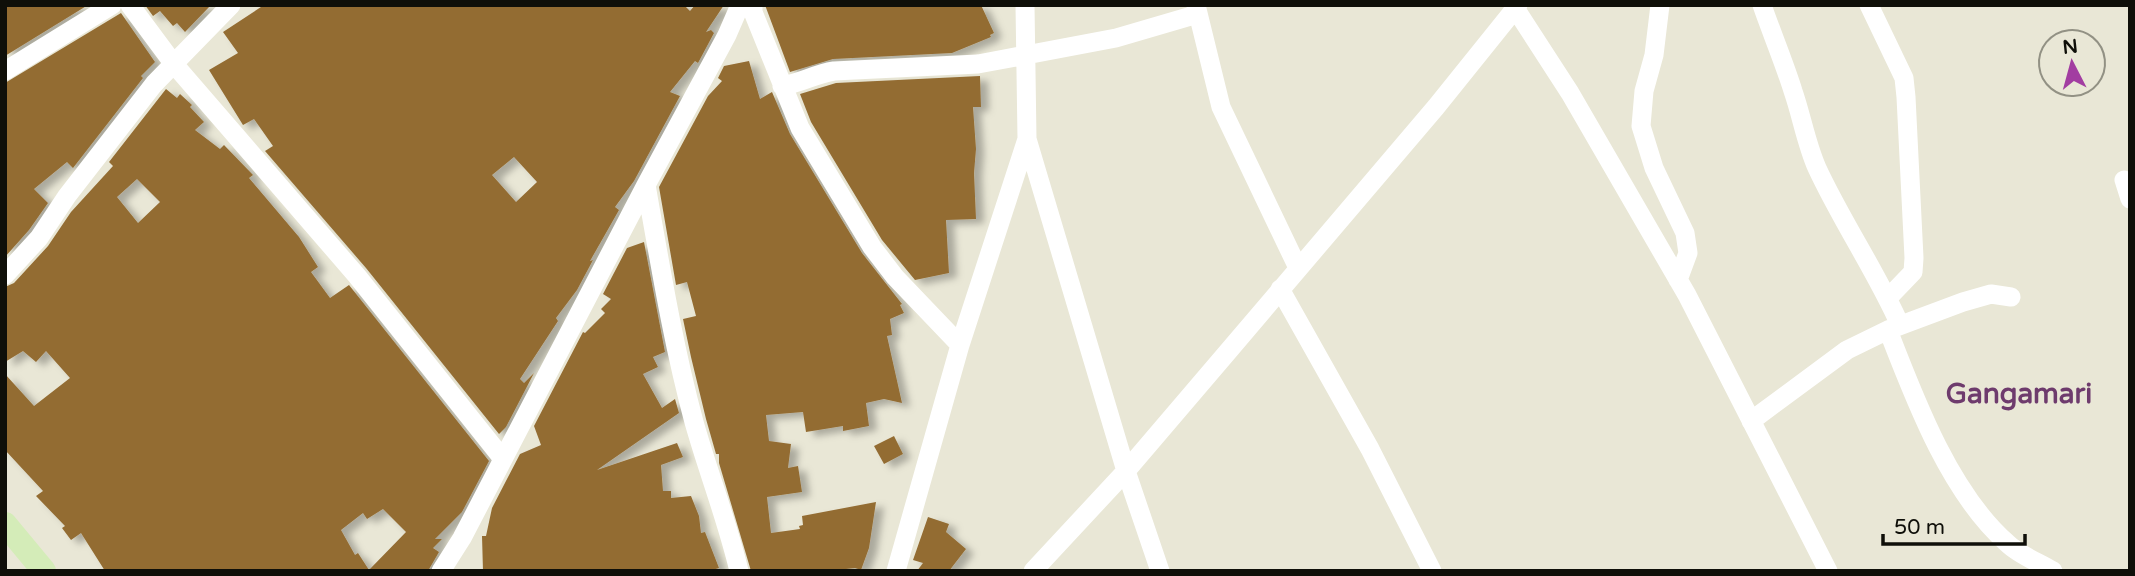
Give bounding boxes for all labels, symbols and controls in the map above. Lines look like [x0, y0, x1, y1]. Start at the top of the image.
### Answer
north arrow [2037, 28, 2107, 98]
text: N [2062, 35, 2079, 59]
district label: Gangamari [1946, 377, 2092, 411]
scale bar [1883, 503, 2025, 546]
text: 50 m [1894, 515, 1945, 540]

